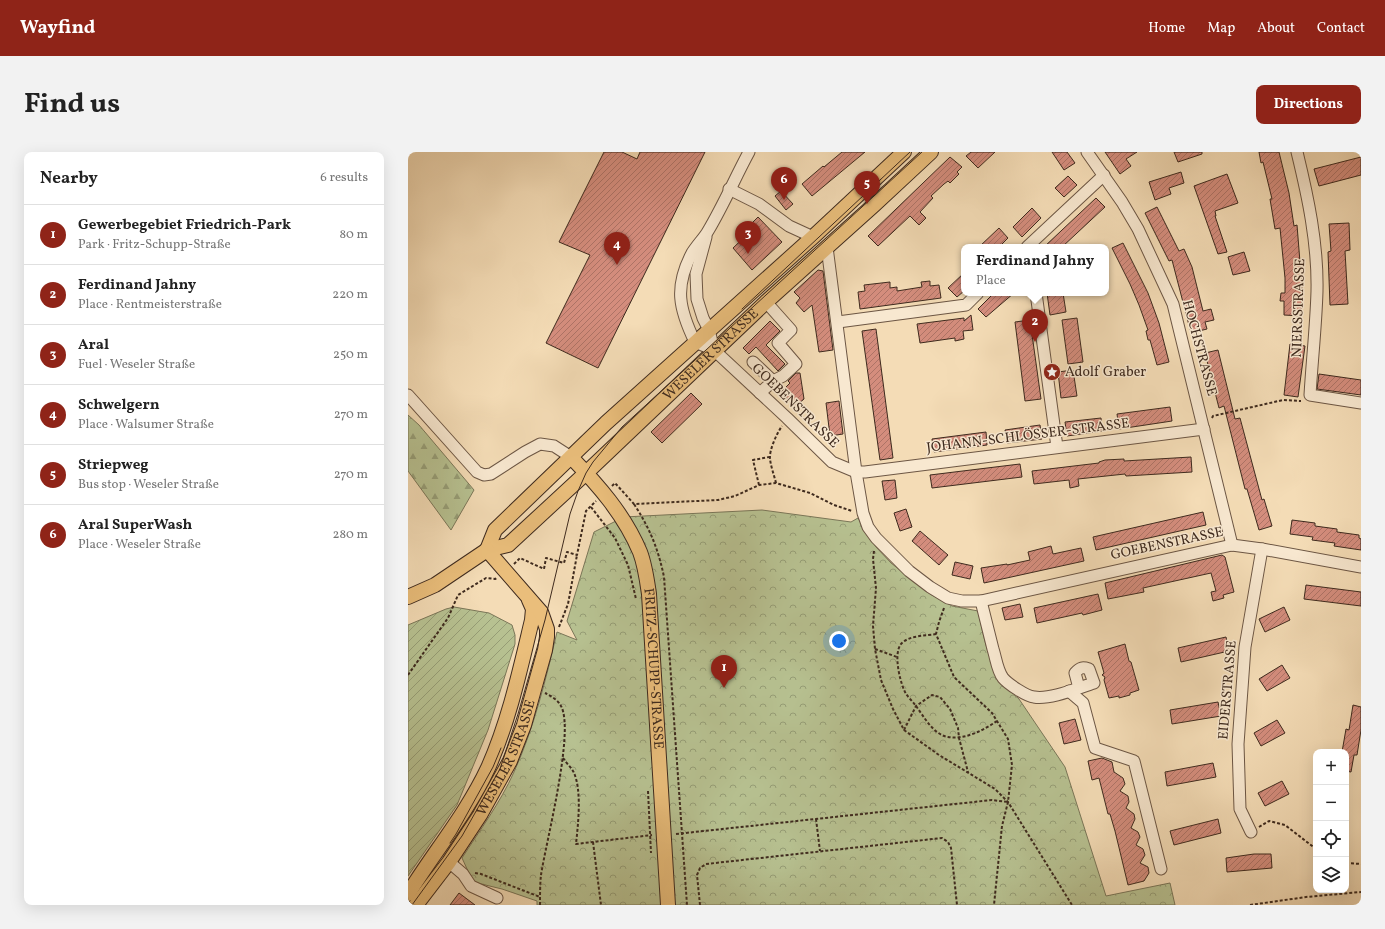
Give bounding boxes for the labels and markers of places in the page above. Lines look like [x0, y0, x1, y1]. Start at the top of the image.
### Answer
pin: 6 [771, 167, 797, 200]
pin: 5 [854, 171, 880, 204]
pin: 3 [735, 221, 761, 254]
pin: 4 [604, 232, 630, 265]
pin: 2 [1022, 309, 1048, 342]
place icon: Adolf Graber [1042, 362, 1062, 382]
place label: Adolf Graber [1065, 363, 1146, 382]
pin: 1 [711, 655, 737, 688]

